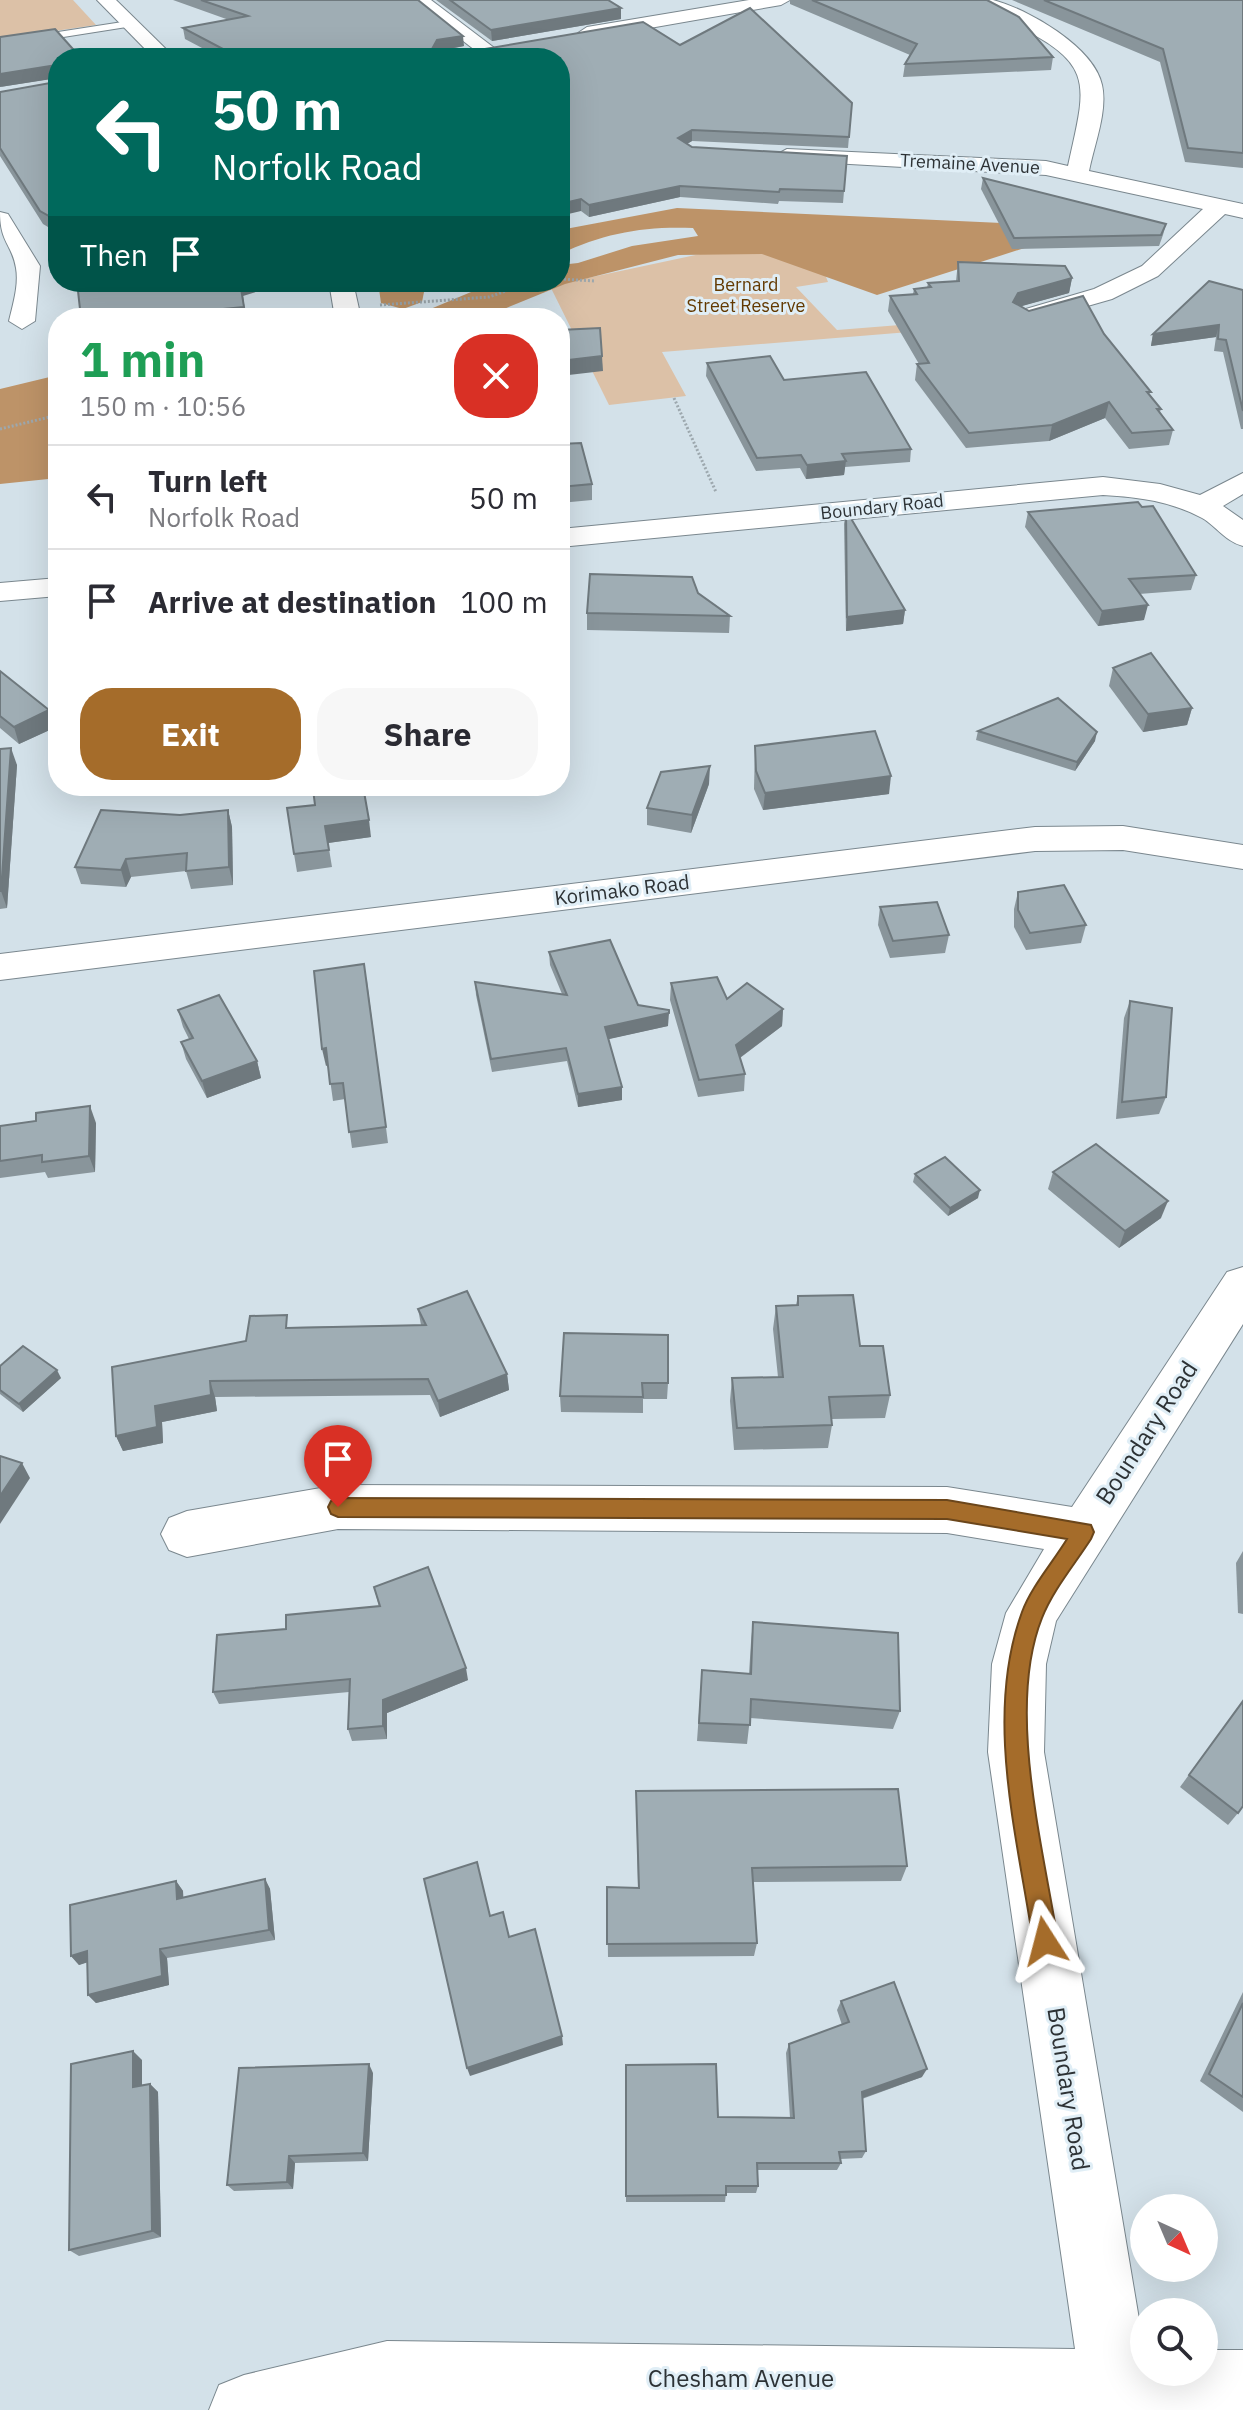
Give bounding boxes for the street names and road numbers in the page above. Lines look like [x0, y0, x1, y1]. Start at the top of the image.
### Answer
street label: Tremaine Avenue [899, 148, 1041, 179]
street label: Boundary Road [819, 489, 945, 524]
street label: Korimako Road [553, 868, 691, 911]
street label: Boundary Road [1088, 1355, 1205, 1510]
street label: Boundary Road [1040, 2005, 1098, 2173]
street label: Chesham Avenue [648, 2362, 834, 2394]

